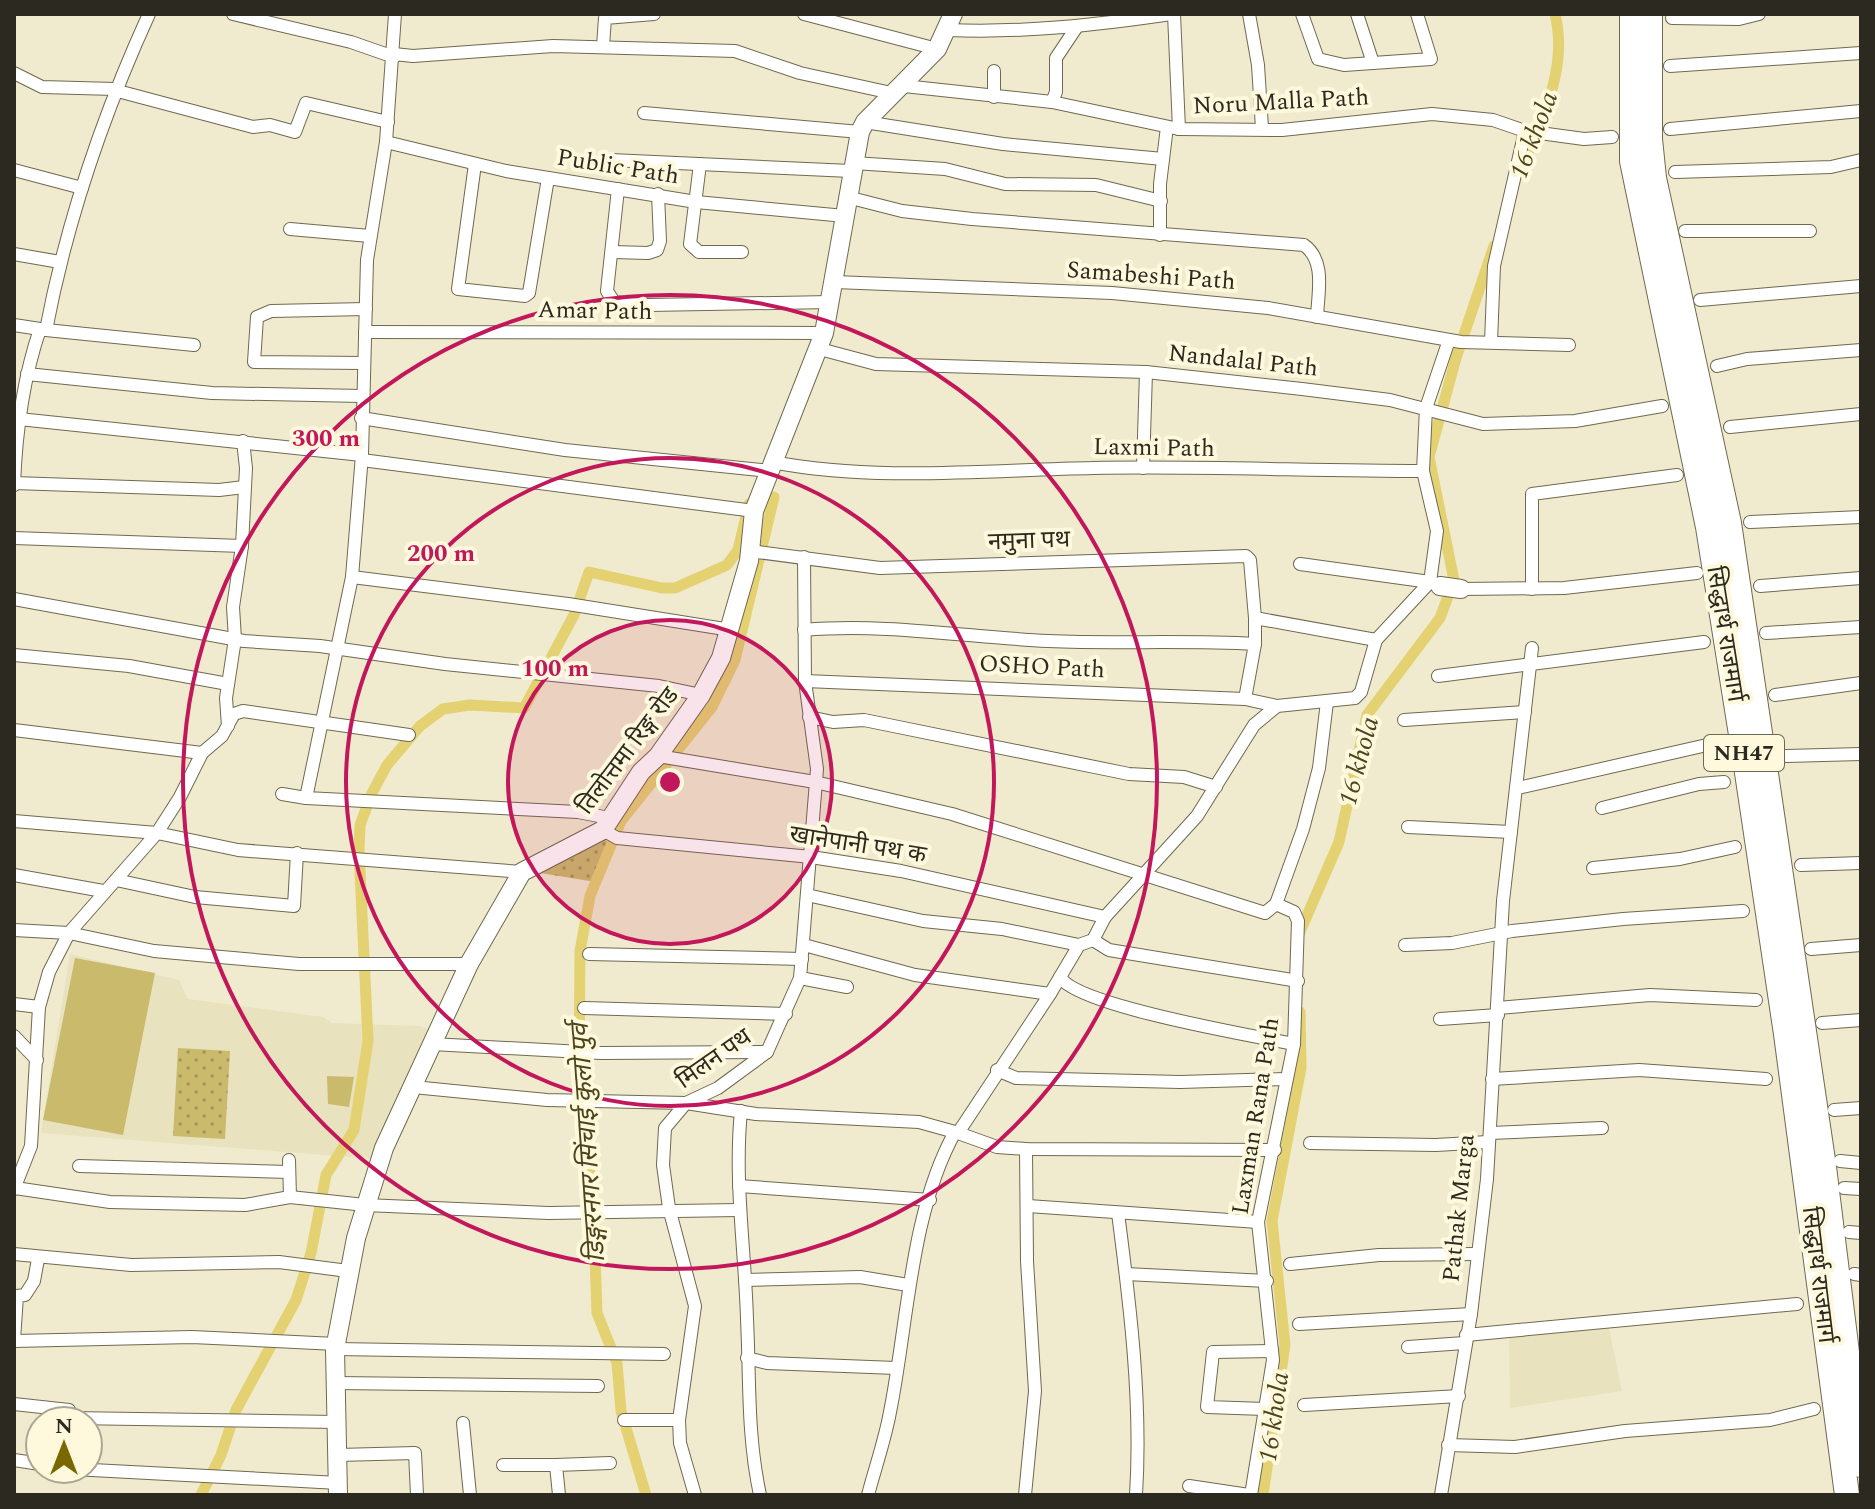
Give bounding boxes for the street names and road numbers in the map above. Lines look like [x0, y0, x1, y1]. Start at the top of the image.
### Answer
street label: Noru Malla Path [1192, 79, 1370, 125]
street label: Public Path [554, 140, 682, 194]
street label: Samabeshi Path [1065, 252, 1237, 300]
street label: Amar Path [537, 292, 653, 330]
street label: Nandalal Path [1166, 335, 1320, 387]
street label: Laxmi Path [1093, 429, 1215, 467]
street label: नमुना पथ [987, 522, 1071, 560]
street label: सिद्धार्थ राजमार्ग [1696, 563, 1754, 706]
street label: OSHO Path [978, 646, 1106, 688]
street label: तिलोत्तमा रिङ्ग रोड [568, 679, 689, 822]
road number: NH47 [1704, 735, 1784, 771]
street label: खानेपानी पथ क [787, 816, 930, 874]
street label: Laxman Rana Path [1223, 1015, 1289, 1217]
street label: मिलन पथ [669, 1019, 760, 1098]
street label: Pathak Marga [1433, 1132, 1485, 1284]
street label: सिद्धार्थ राजमार्ग [1792, 1205, 1844, 1346]

